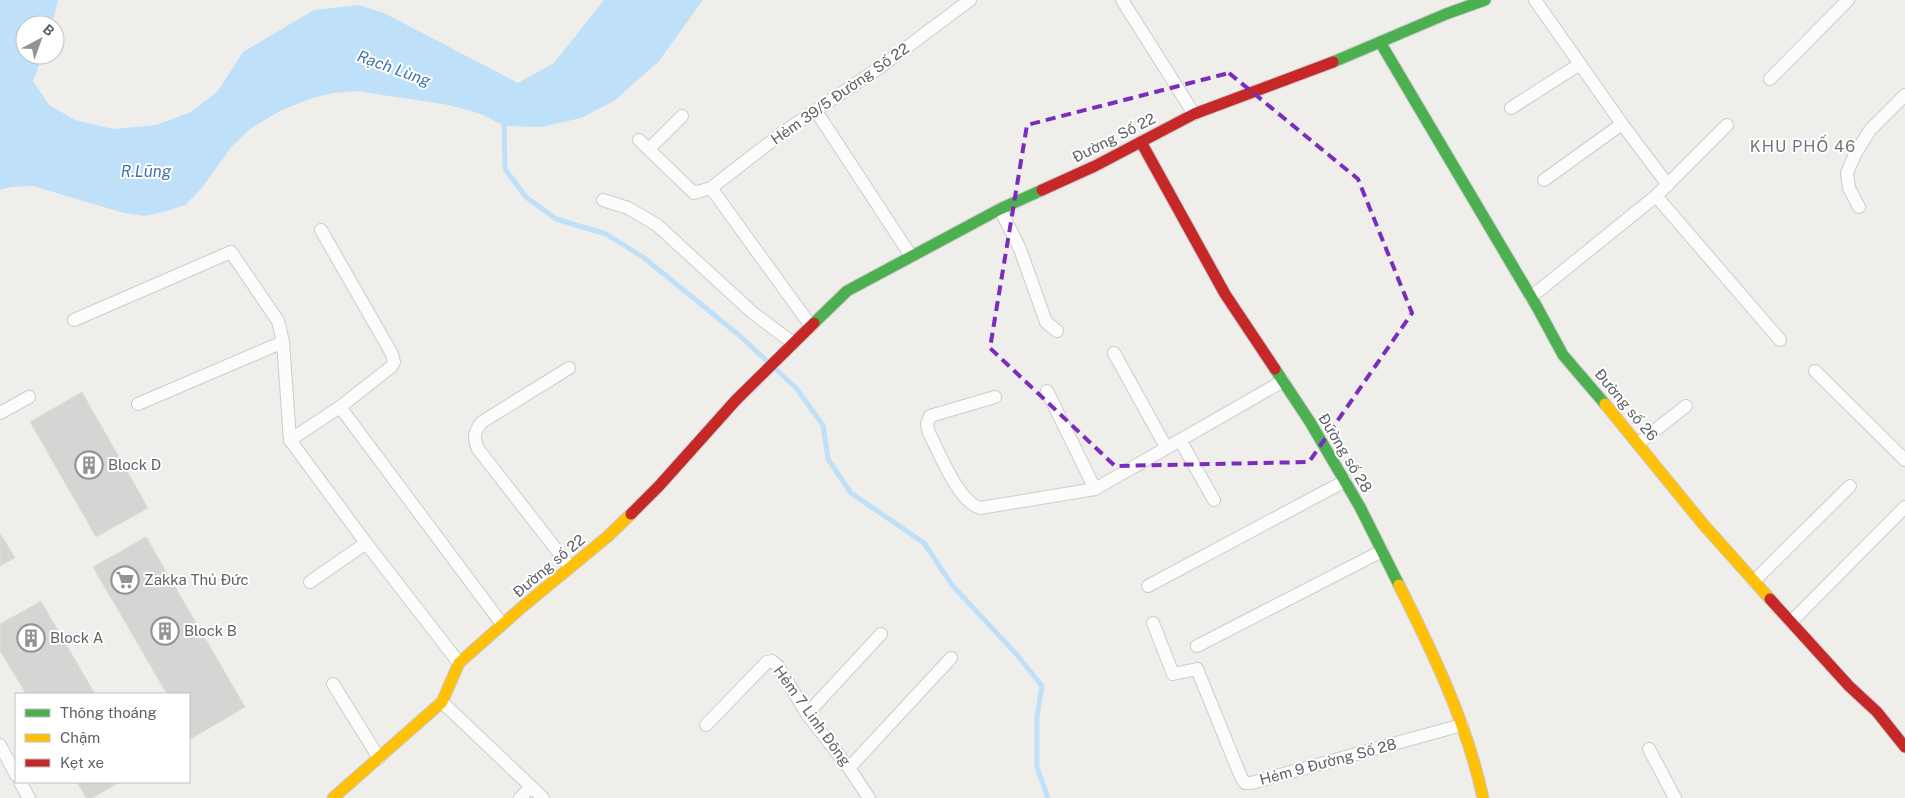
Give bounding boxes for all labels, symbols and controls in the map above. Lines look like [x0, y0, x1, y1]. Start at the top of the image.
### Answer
north arrow [15, 15, 65, 65]
text: B [40, 21, 57, 39]
street label: Hẻm 39/5 Đường Số 22 [767, 39, 912, 148]
water label: Rạch Lùng [355, 46, 434, 91]
street label: Đường Số 22 [1070, 109, 1158, 166]
district label: KHU PHỐ 46 [1750, 134, 1856, 156]
water label: R.Lũng [121, 162, 172, 181]
street label: Đường số 26 [1591, 365, 1661, 444]
street label: Đường số 28 [1315, 410, 1376, 495]
building icon: Block D [74, 450, 104, 480]
place label: Block D [108, 456, 161, 473]
street label: Đường số 22 [509, 531, 588, 600]
supermarket icon: Zakka Thủ Đức [110, 565, 140, 595]
place label: Zakka Thủ Đức [144, 571, 249, 588]
building icon: Block B [150, 616, 180, 646]
place label: Block B [184, 622, 237, 639]
building icon: Block A [16, 623, 46, 653]
place label: Block A [50, 629, 104, 646]
street label: Hẻm 7 Linh Đông [770, 662, 854, 769]
legend [15, 693, 190, 783]
text: Thông thoáng [60, 704, 157, 721]
text: Chậm [60, 729, 100, 746]
street label: Hẻm 9 Đường Số 28 [1258, 735, 1398, 788]
text: Kẹt xe [60, 754, 104, 771]

